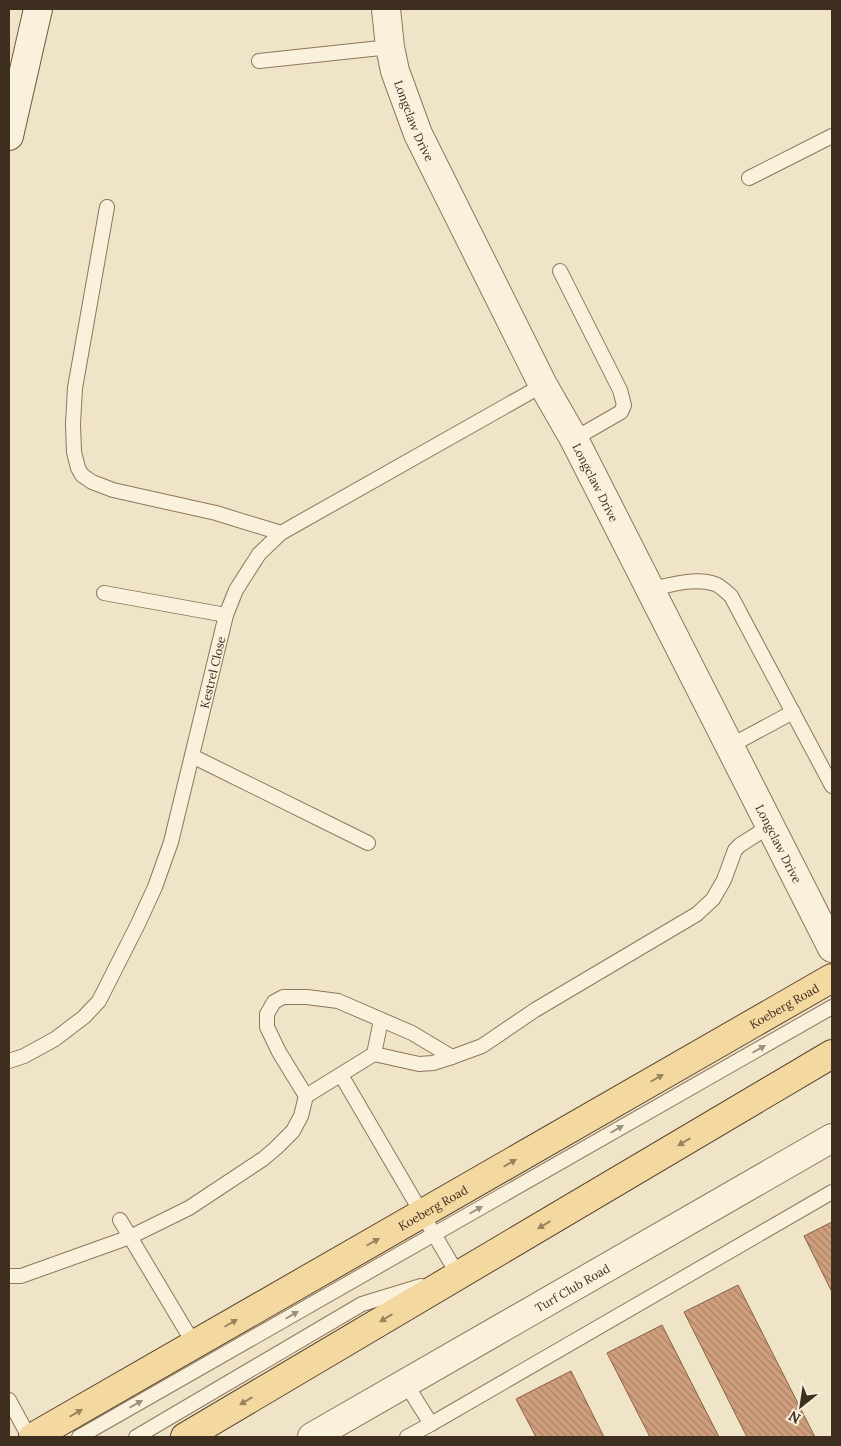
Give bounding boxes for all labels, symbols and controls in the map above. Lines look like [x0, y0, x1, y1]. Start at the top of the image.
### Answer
street label: Longclaw Drive [391, 78, 438, 164]
street label: Longclaw Drive [570, 440, 622, 525]
street label: Kestrel Close [196, 634, 228, 710]
street label: Longclaw Drive [753, 802, 805, 886]
street label: Koeberg Road [746, 980, 821, 1032]
one-way arrow [752, 1044, 765, 1053]
one-way arrow [651, 1074, 664, 1083]
one-way arrow [611, 1125, 624, 1134]
one-way arrow [677, 1138, 690, 1147]
one-way arrow [503, 1159, 516, 1168]
street label: Koeberg Road [395, 1181, 470, 1233]
one-way arrow [469, 1206, 484, 1214]
one-way arrow [537, 1221, 550, 1230]
one-way arrow [366, 1238, 379, 1247]
street label: Turf Club Road [532, 1260, 612, 1315]
one-way arrow [285, 1311, 300, 1319]
one-way arrow [378, 1314, 393, 1322]
one-way arrow [225, 1318, 238, 1327]
north arrow [776, 1381, 826, 1431]
one-way arrow [240, 1396, 253, 1405]
one-way arrow [130, 1400, 143, 1409]
text: N [785, 1407, 804, 1428]
one-way arrow [69, 1408, 82, 1417]

